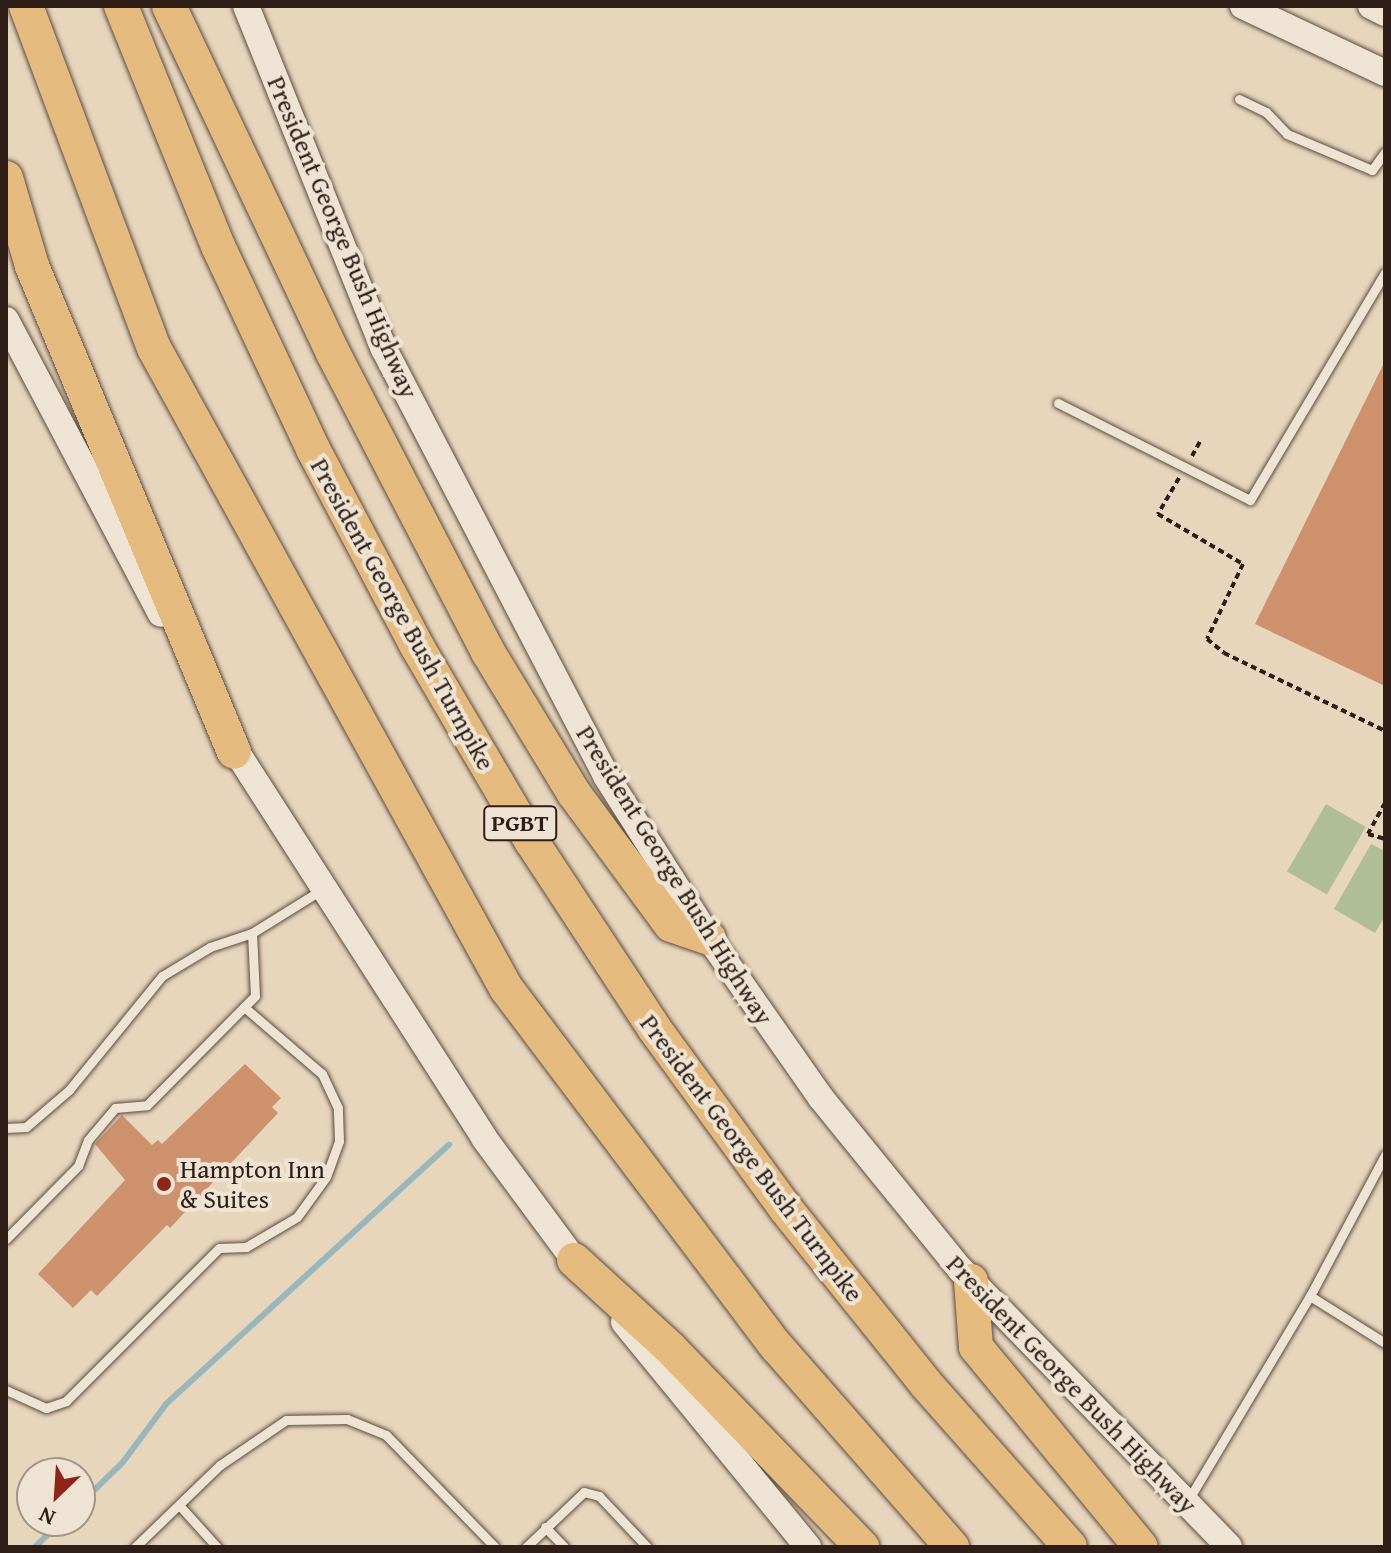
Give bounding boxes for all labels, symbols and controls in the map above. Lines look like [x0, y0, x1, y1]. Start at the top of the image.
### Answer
street label: President George Bush Highway [261, 71, 425, 403]
street label: President George Bush Turnpike [304, 453, 502, 775]
street label: President George Bush Highway [570, 720, 780, 1030]
road number: PGBT [482, 803, 558, 843]
street label: President George Bush Turnpike [634, 1008, 870, 1308]
place label: Hampton Inn & Suites [180, 1153, 325, 1214]
marker: Hampton Inn & Suites [155, 1175, 173, 1193]
street label: President George Bush Highway [940, 1248, 1204, 1520]
north arrow [16, 1457, 96, 1537]
text: N [33, 1499, 60, 1535]

